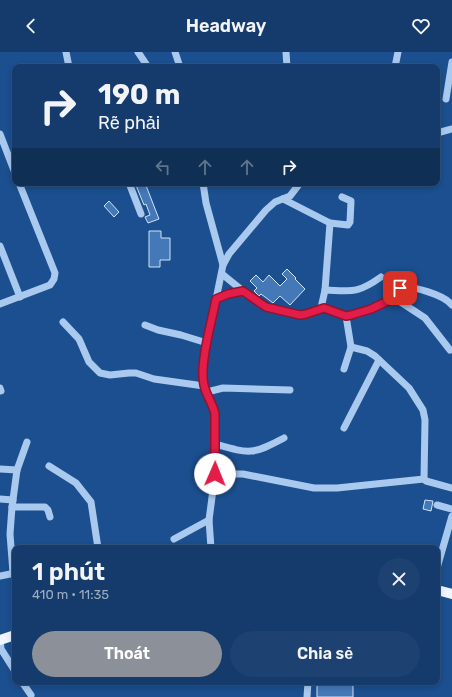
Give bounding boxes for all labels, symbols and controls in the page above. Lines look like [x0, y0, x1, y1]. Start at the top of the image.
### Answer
icon: back [20, 15, 42, 37]
text: Headway [186, 15, 266, 37]
icon: heart [410, 15, 432, 37]
text: 190 m [98, 78, 181, 111]
icon: right [32, 80, 84, 132]
text: Rẽ phải [98, 112, 160, 134]
icon: left [152, 156, 174, 178]
icon: ahead [194, 156, 216, 178]
icon: ahead [236, 156, 258, 178]
icon: right [278, 156, 300, 178]
pin [383, 271, 417, 305]
icon: arrive [389, 277, 411, 299]
position arrow [194, 453, 236, 495]
text: 1 phút [32, 558, 105, 586]
button: close [378, 558, 420, 600]
text: 410 m · 11:35 [32, 587, 109, 602]
button: Thoát [32, 631, 222, 677]
button: Chia sẻ [230, 631, 420, 677]

